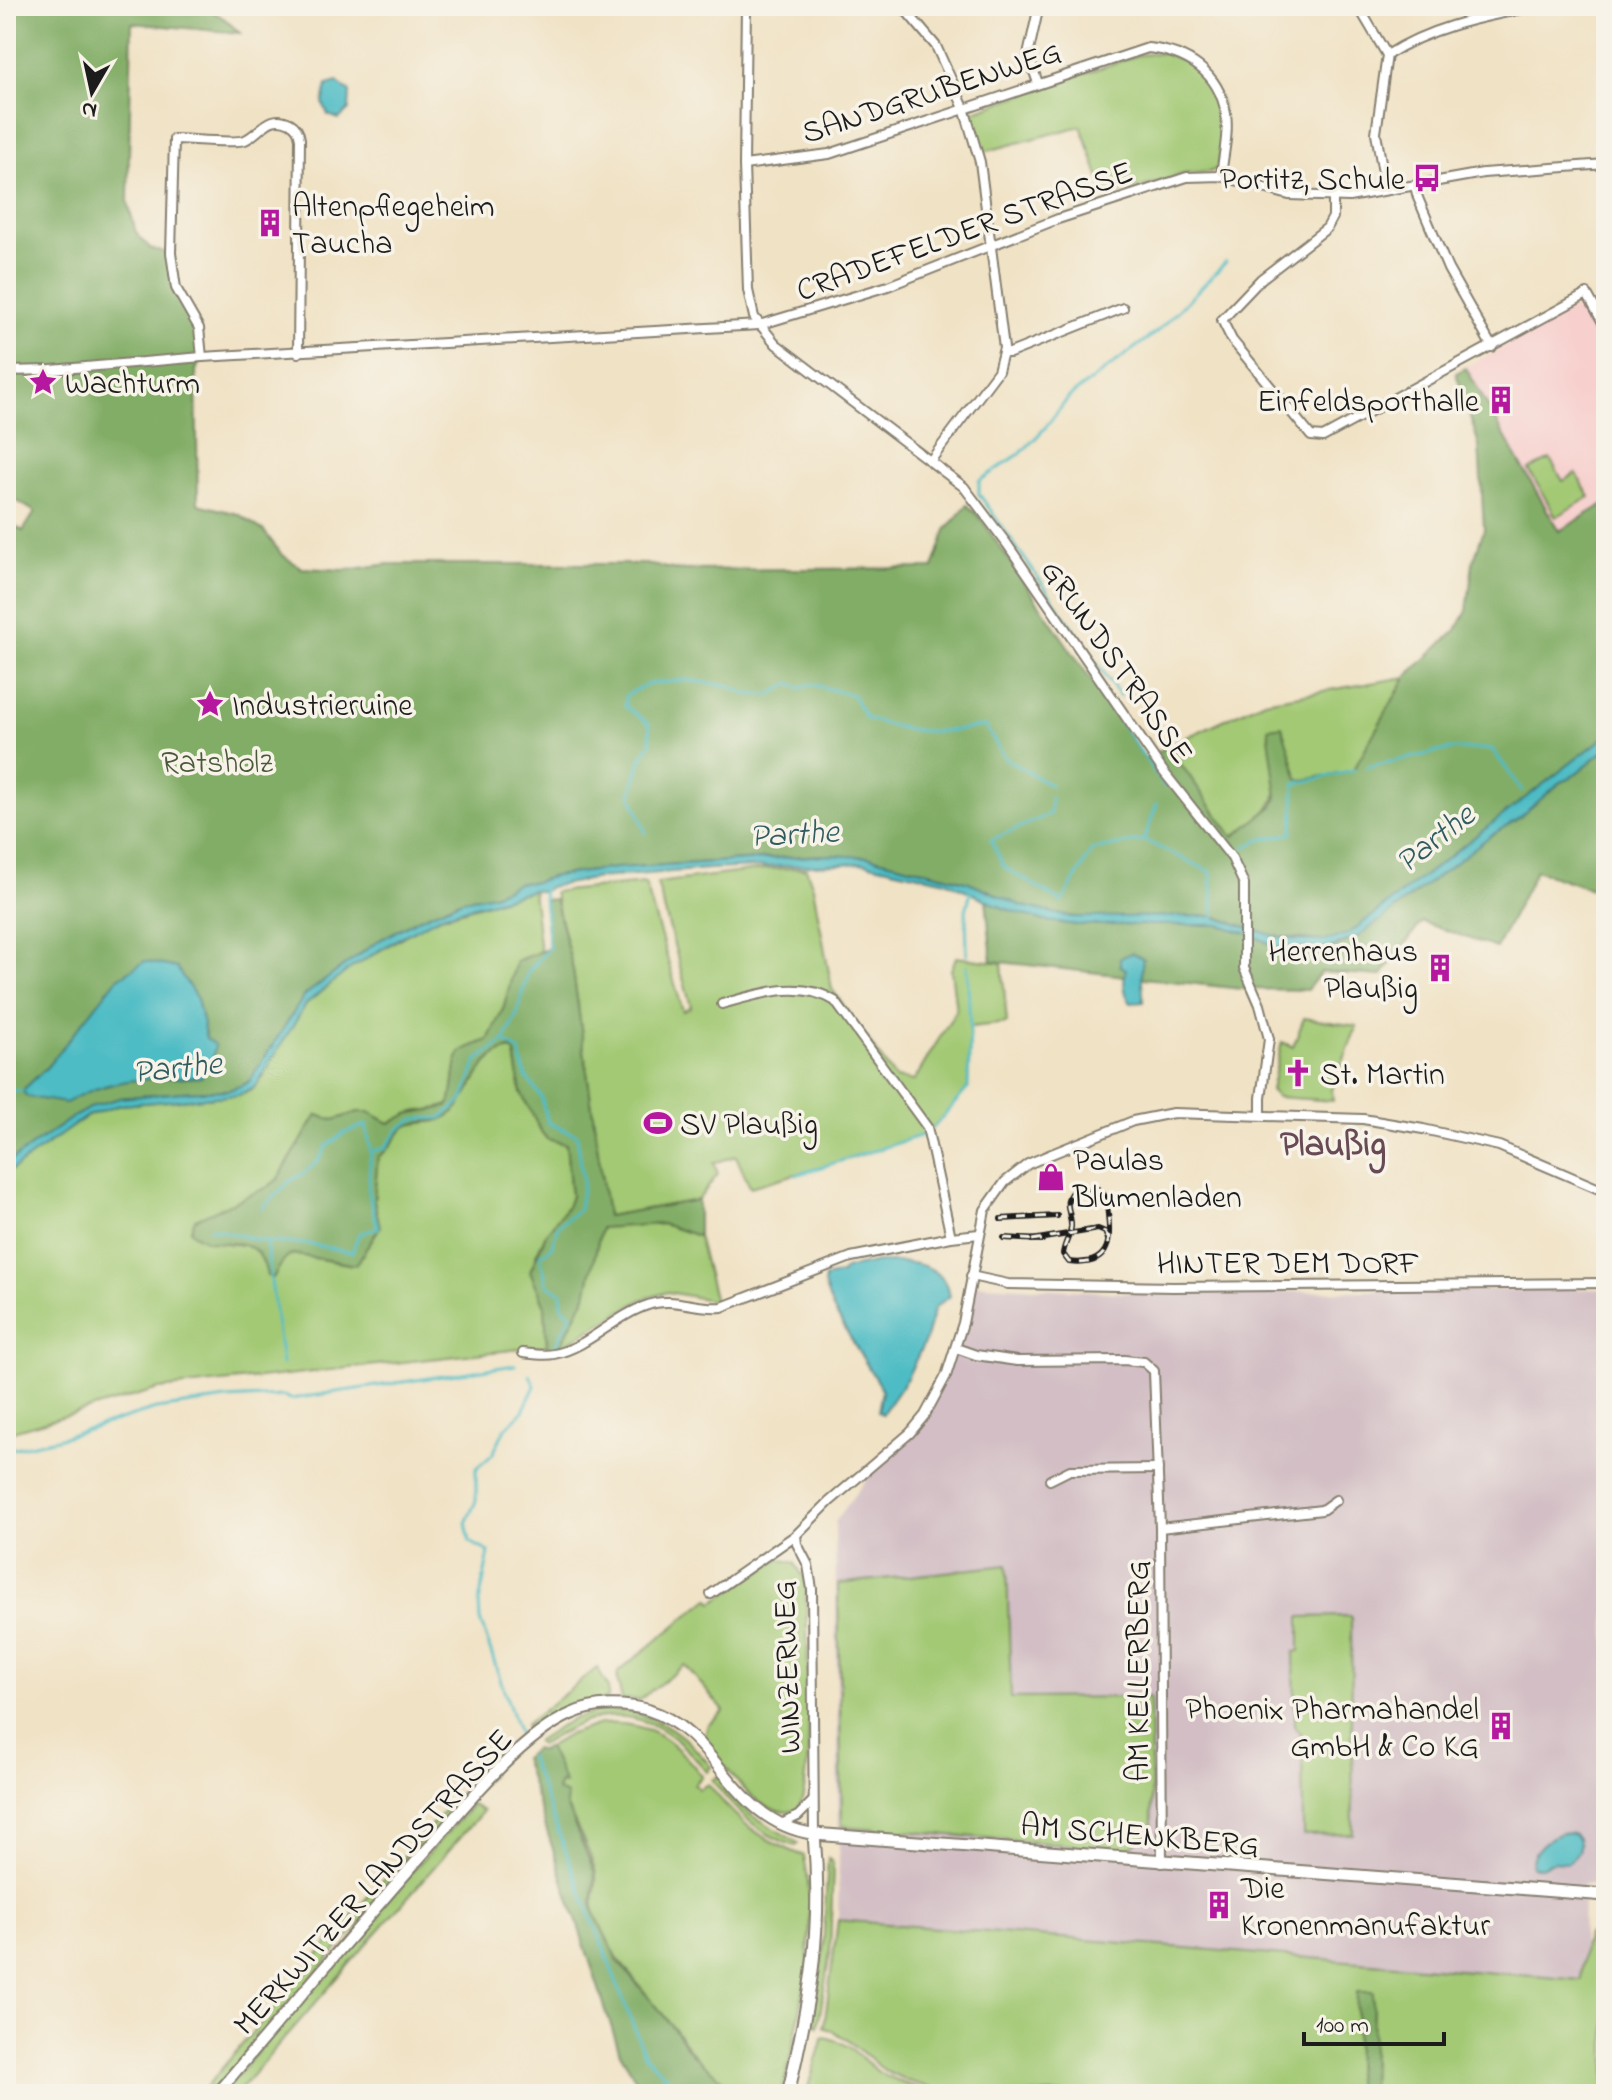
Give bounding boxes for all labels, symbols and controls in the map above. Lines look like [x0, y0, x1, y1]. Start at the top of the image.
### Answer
street label: SANDGRUBENWEG [796, 30, 1068, 158]
north arrow [52, 52, 132, 132]
text: N [79, 92, 99, 126]
street label: CRADEFELDER STRASSE [790, 150, 1140, 316]
place label: Portitz, Schule [1220, 158, 1406, 205]
bus stop icon: Portitz, Schule [1412, 163, 1442, 193]
place label: Altenpflegeheim Taucha [292, 185, 495, 269]
building icon: Altenpflegeheim Taucha [255, 208, 285, 238]
place label: Wachturm [65, 362, 200, 409]
place icon: Wachturm [28, 367, 58, 397]
place label: Einfeldsporthalle [1257, 380, 1480, 427]
building icon: Einfeldsporthalle [1486, 385, 1516, 415]
street label: GRUNDSTRASSE [1027, 551, 1203, 775]
place label: Industrieruine [232, 684, 413, 731]
place icon: Industrieruine [195, 689, 225, 719]
park label: Ratsholz [161, 741, 273, 788]
water label: Parthe [1386, 792, 1488, 887]
water label: Parthe [748, 809, 842, 863]
place label: Herrenhaus Plaußig [1268, 930, 1418, 1014]
building icon: Herrenhaus Plaußig [1425, 953, 1455, 983]
water label: Parthe [130, 1040, 226, 1100]
place label: St. Martin [1320, 1053, 1445, 1100]
church icon: St. Martin [1283, 1058, 1313, 1088]
place label: SV Plaußig [680, 1103, 818, 1150]
sports icon: SV Plaußig [643, 1108, 673, 1138]
district label: Plaußig [1280, 1120, 1386, 1174]
place label: Paulas Blumenladen [1072, 1139, 1242, 1223]
shop icon: Paulas Blumenladen [1036, 1162, 1066, 1192]
street label: HINTER DEM DORF [1157, 1242, 1419, 1289]
street label: AM KELLERBERG [1117, 1560, 1164, 1782]
street label: WINZERWEG [763, 1579, 816, 1754]
place label: Phoenix Pharmahandel GmbH & Co KG [1185, 1688, 1479, 1772]
building icon: Phoenix Pharmahandel GmbH & Co KG [1486, 1711, 1516, 1741]
street label: MERKWITZER LANDSTRASSE [224, 1719, 526, 2047]
street label: AM SCHENKBERG [1018, 1804, 1261, 1871]
place label: Die Kronenmanufaktur [1240, 1867, 1490, 1951]
building icon: Die Kronenmanufaktur [1204, 1890, 1234, 1920]
scale bar [1304, 1996, 1444, 2046]
text: 100 m [1316, 2009, 1369, 2044]

